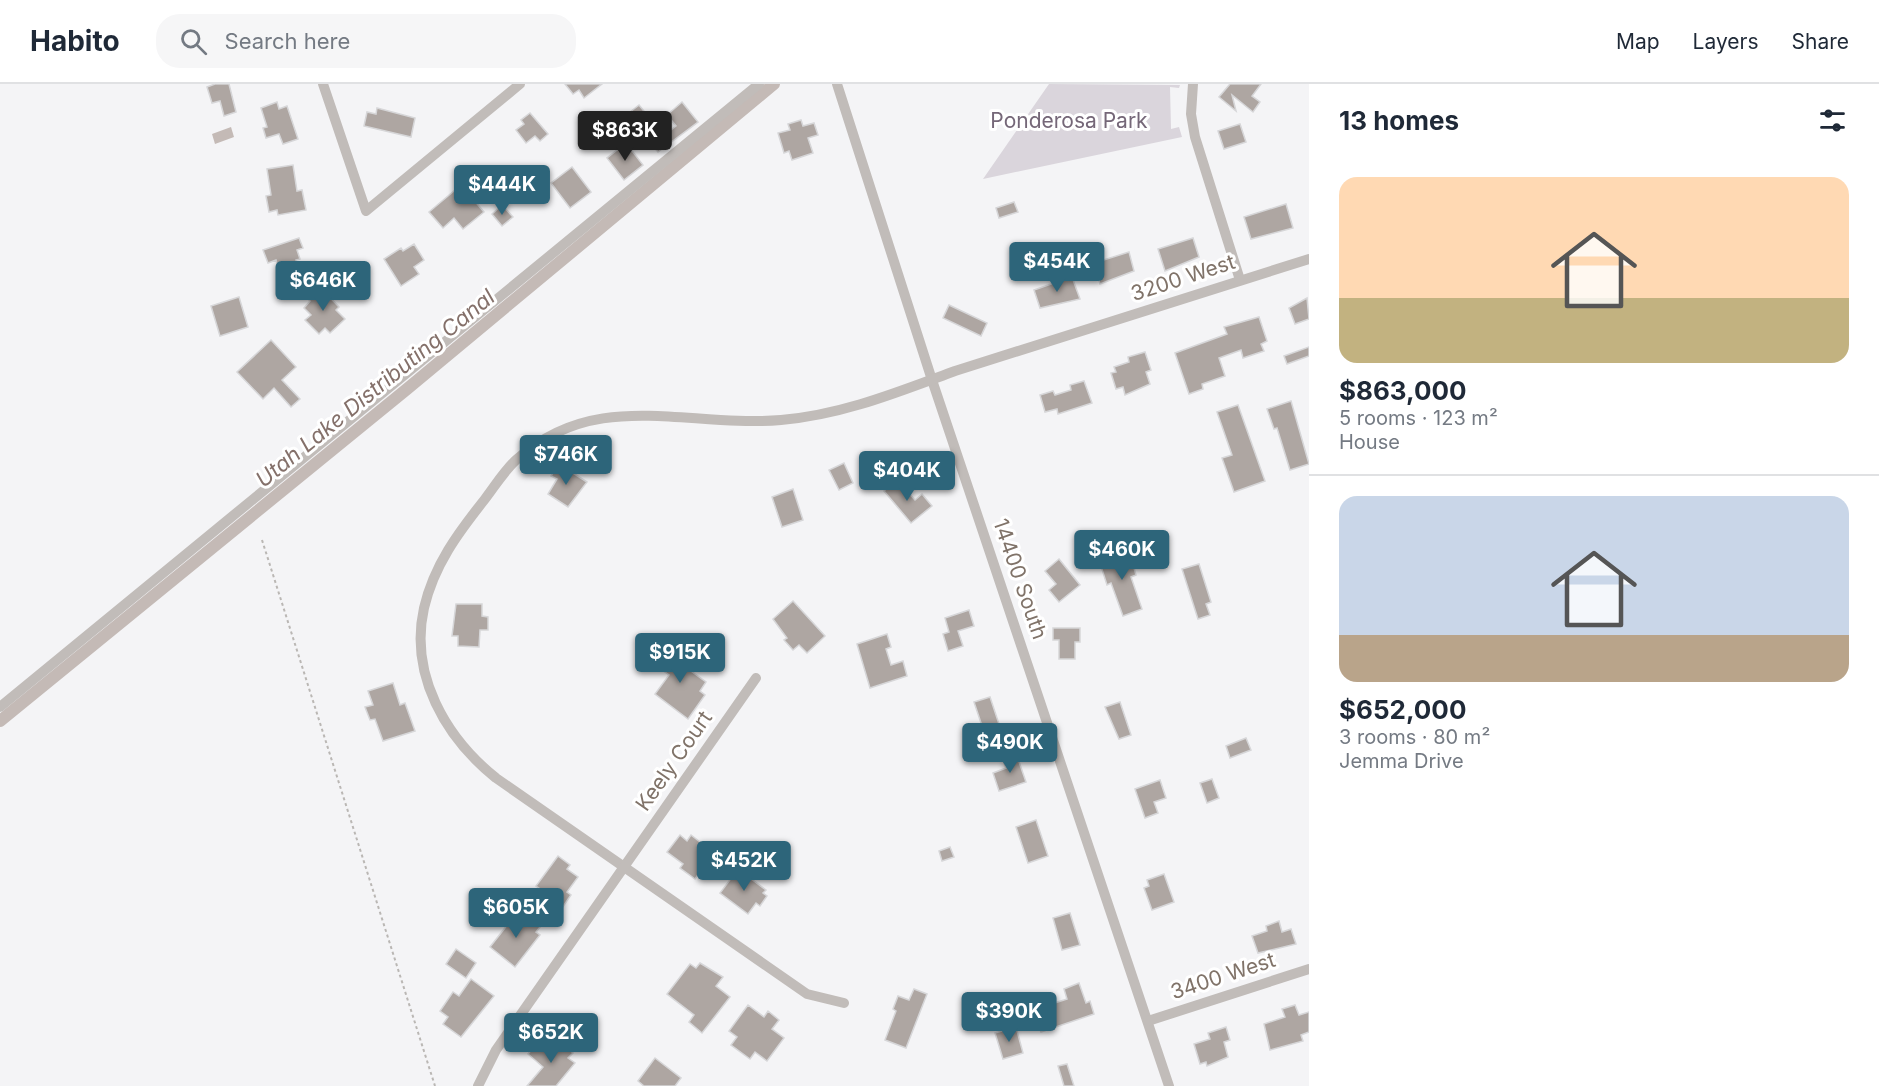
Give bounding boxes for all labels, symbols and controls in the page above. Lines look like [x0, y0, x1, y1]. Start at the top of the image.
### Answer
search box [156, 14, 576, 68]
text: Habito [30, 24, 120, 58]
icon: search [177, 25, 210, 58]
text: Search here [225, 28, 350, 54]
text: Map [1616, 29, 1660, 54]
text: Layers [1693, 29, 1759, 54]
text: Share [1792, 29, 1849, 54]
icon: filters [1816, 104, 1849, 137]
text: 13 homes [1339, 105, 1459, 136]
park label: Ponderosa Park [990, 108, 1148, 133]
pin: $863K [583, 111, 667, 162]
text: $863K [592, 118, 658, 142]
pin: $444K [460, 165, 544, 216]
text: $444K [468, 172, 536, 196]
icon: home [1540, 216, 1648, 324]
pin: $454K [1015, 242, 1099, 293]
text: $454K [1023, 249, 1091, 273]
street label: 3200 West [1128, 249, 1238, 306]
pin: $646K [281, 261, 365, 312]
text: $646K [290, 268, 356, 292]
water label: Utah Lake Distributing Canal [250, 283, 500, 492]
text: $863,000 [1339, 375, 1467, 406]
text: 5 rooms · 123 m² [1339, 406, 1498, 430]
text: House [1339, 430, 1400, 454]
pin: $746K [524, 435, 608, 486]
text: $746K [534, 442, 598, 466]
pin: $404K [865, 451, 949, 502]
text: $404K [873, 458, 941, 482]
street label: 14400 South [988, 515, 1053, 642]
pin: $460K [1080, 530, 1164, 581]
icon: home [1540, 535, 1648, 643]
text: $460K [1088, 537, 1156, 561]
pin: $915K [638, 633, 722, 684]
text: $915K [649, 640, 711, 664]
text: $652,000 [1339, 694, 1466, 725]
street label: Keely Court [630, 706, 717, 815]
pin: $490K [968, 723, 1052, 774]
text: 3 rooms · 80 m² [1339, 725, 1490, 749]
text: $490K [976, 730, 1044, 754]
text: Jemma Drive [1339, 749, 1464, 773]
pin: $452K [702, 841, 786, 892]
text: $452K [711, 848, 777, 872]
pin: $605K [474, 888, 558, 939]
text: $605K [483, 895, 549, 919]
street label: 3400 West [1167, 947, 1279, 1004]
pin: $390K [967, 992, 1051, 1043]
text: $390K [976, 999, 1042, 1023]
pin: $652K [509, 1013, 593, 1064]
text: $652K [518, 1020, 584, 1044]

